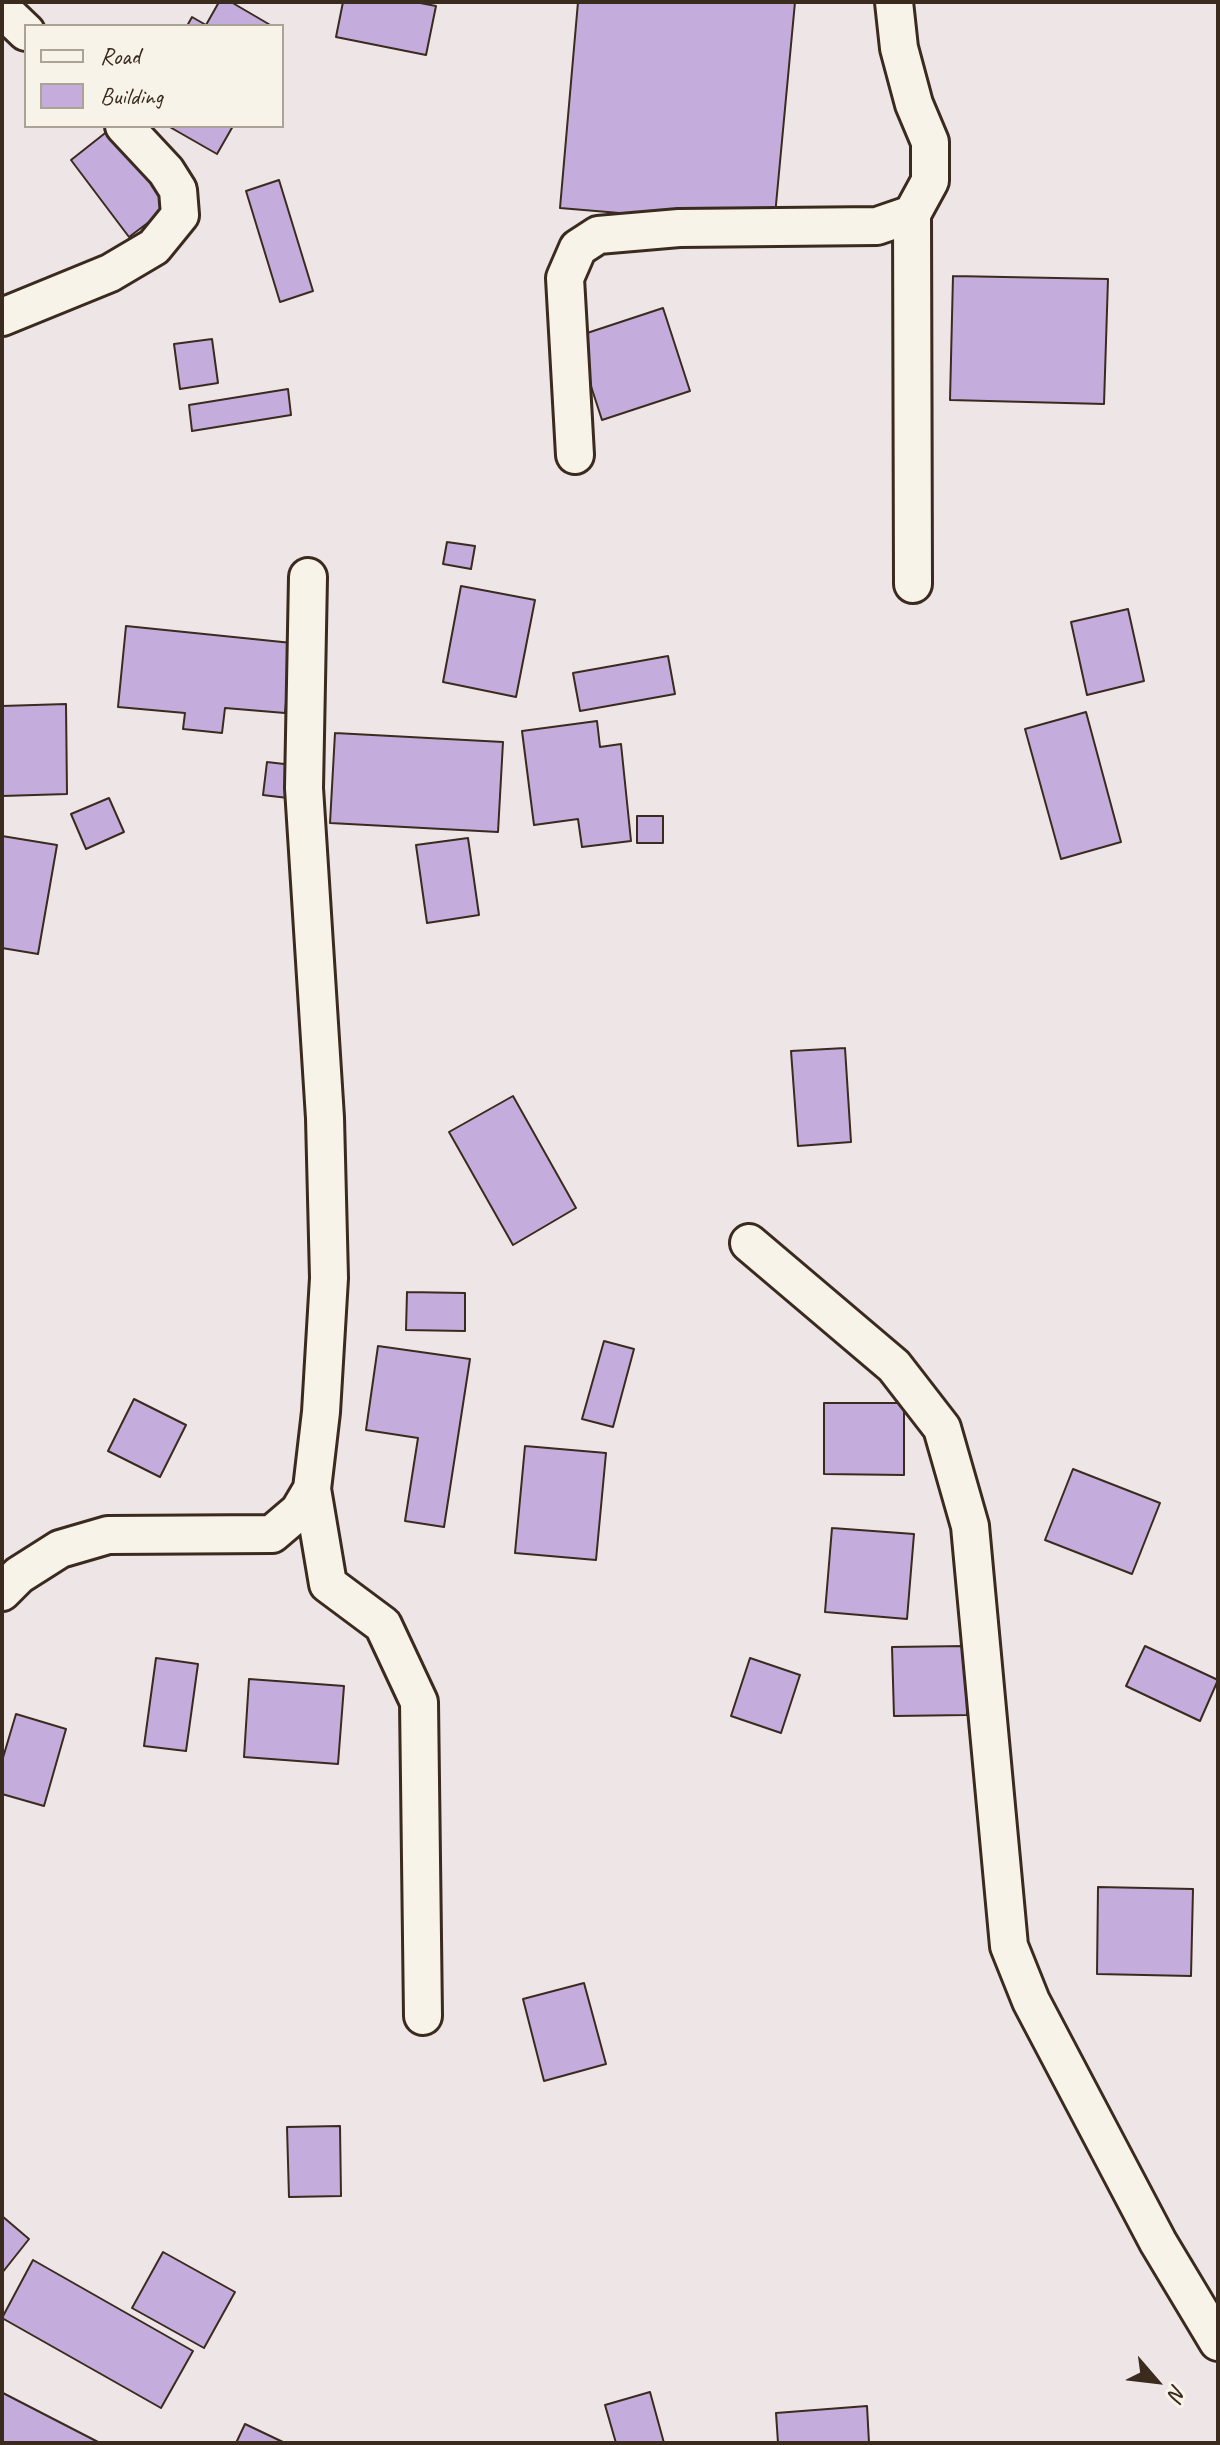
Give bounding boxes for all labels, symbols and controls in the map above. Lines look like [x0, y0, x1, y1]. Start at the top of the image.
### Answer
legend [24, 24, 284, 128]
text: Road [100, 41, 140, 71]
text: Building [100, 81, 163, 111]
north arrow [1116, 2341, 1196, 2421]
text: N [1162, 2380, 1193, 2405]

